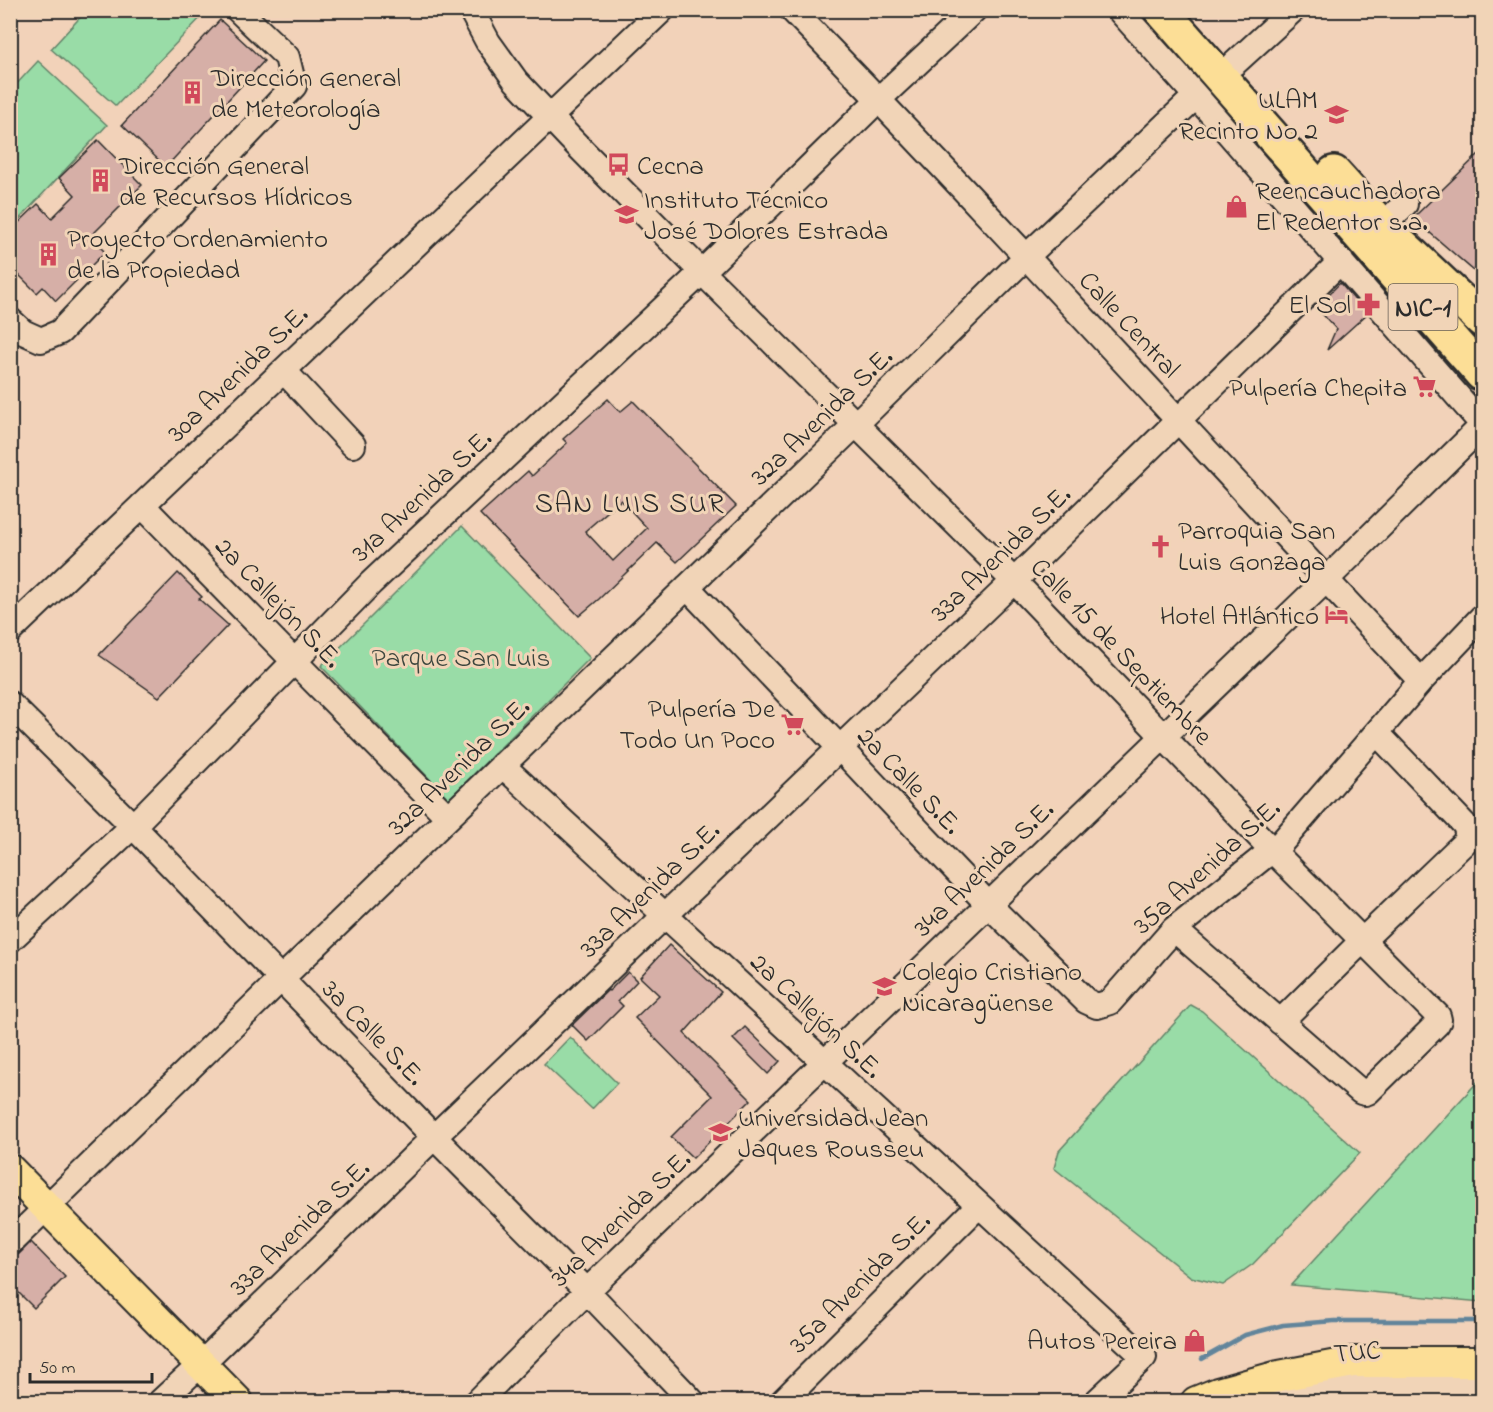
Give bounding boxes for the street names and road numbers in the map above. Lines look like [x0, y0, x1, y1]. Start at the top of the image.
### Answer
street label: Calle Central [1068, 263, 1188, 388]
road number: NIC-1 [1388, 284, 1458, 330]
street label: 30a Avenida S.E. [159, 297, 318, 453]
street label: 32a Avenida S.E. [743, 339, 903, 496]
street label: 31a Avenida S.E. [343, 421, 502, 573]
street label: 33a Avenida S.E. [922, 477, 1081, 632]
street label: 2a Callejón S.E. [204, 529, 350, 678]
street label: Calle 15 de Septiembre [1020, 550, 1221, 756]
street label: 32a Avenida S.E. [380, 689, 540, 846]
street label: 2a Calle S.E. [847, 719, 970, 844]
street label: 35a Avenida S.E. [1125, 791, 1290, 945]
street label: 34a Avenida S.E. [905, 792, 1064, 947]
street label: 33a Avenida S.E. [571, 813, 730, 968]
street label: 2a Callejón S.E. [740, 945, 891, 1089]
street label: 3a Calle S.E. [311, 972, 433, 1096]
street label: 34a Avenida S.E. [542, 1142, 701, 1297]
street label: 33a Avenida S.E. [221, 1151, 380, 1306]
street label: 35a Avenida S.E. [781, 1204, 941, 1364]
street label: TUC [1332, 1332, 1383, 1375]

